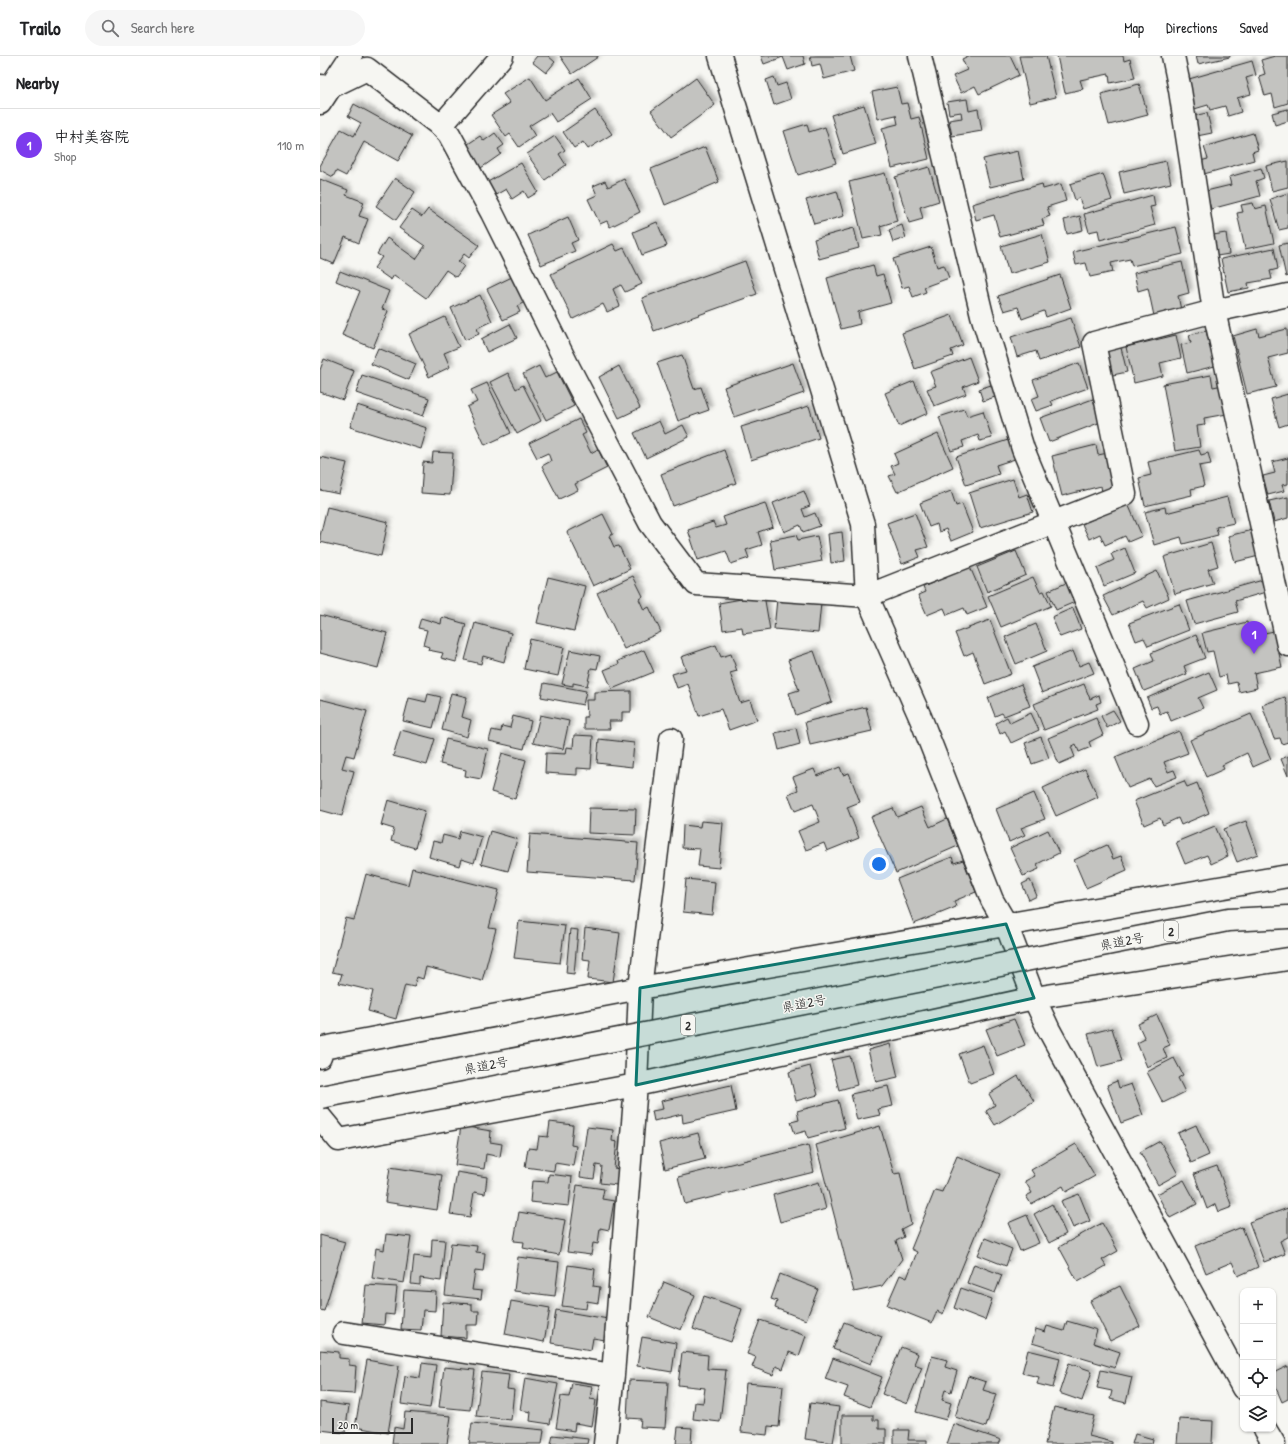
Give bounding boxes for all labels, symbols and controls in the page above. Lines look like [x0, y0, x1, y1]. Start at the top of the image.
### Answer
search box [85, 10, 365, 46]
text: Trailo [20, 15, 61, 41]
icon: search [99, 17, 121, 39]
text: Search here [131, 17, 195, 38]
text: Map [1124, 18, 1144, 37]
text: Directions [1166, 18, 1217, 37]
text: Saved [1239, 18, 1268, 37]
text: Nearby [16, 71, 59, 94]
text: 中村美容院 [54, 126, 129, 147]
text: 1 [27, 136, 31, 154]
text: 110 m [277, 136, 304, 154]
text: Shop [54, 147, 76, 165]
pin: 1 [1241, 621, 1267, 654]
your location [869, 854, 889, 874]
road number: 2 [1164, 921, 1178, 941]
street label: 県道2号 [1098, 928, 1146, 954]
street label: 県道2号 [780, 990, 828, 1016]
road number: 2 [681, 1015, 695, 1035]
street label: 県道2号 [462, 1052, 510, 1078]
map controls [1240, 1288, 1276, 1432]
button: + [1240, 1288, 1276, 1324]
button: − [1240, 1324, 1276, 1360]
button: locate [1240, 1360, 1276, 1396]
button: layers [1240, 1396, 1276, 1432]
scale bar [332, 1416, 413, 1435]
text: 20 m [338, 1418, 358, 1432]

